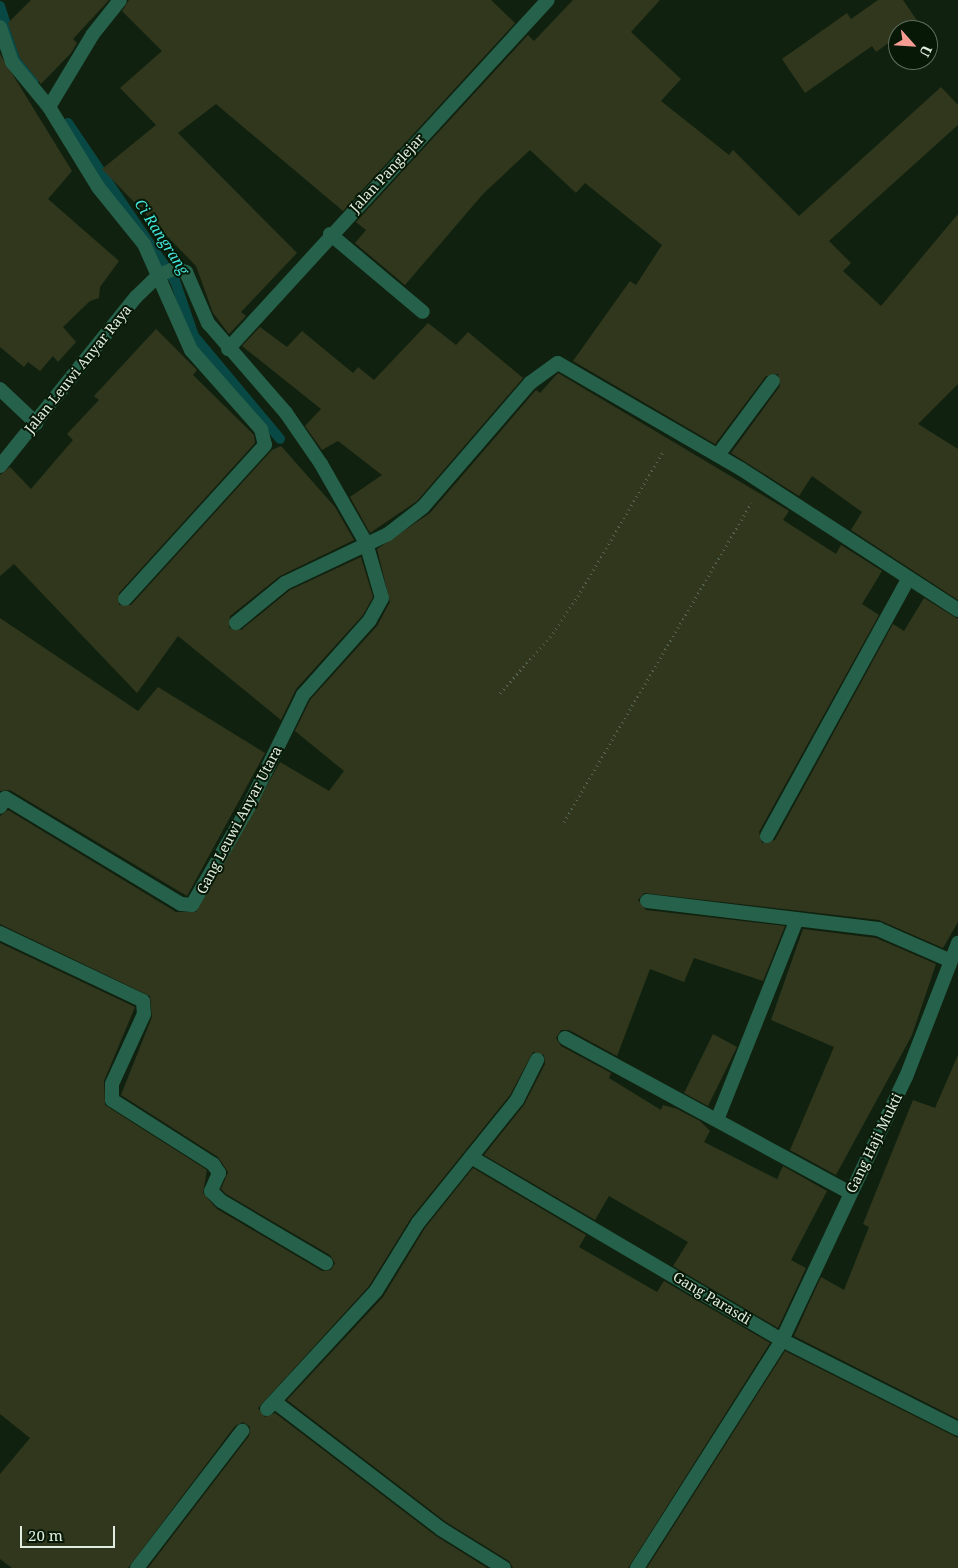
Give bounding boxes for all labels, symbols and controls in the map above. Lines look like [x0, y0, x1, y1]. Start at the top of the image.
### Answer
north arrow [888, 20, 938, 70]
text: U [915, 42, 937, 60]
street label: Jalan Panglejar [346, 130, 428, 216]
water label: Ci Rangrang [131, 196, 193, 278]
street label: Jalan Leuwi Anyar Raya [21, 301, 135, 437]
street label: Gang Leuwi Anyar Utara [193, 743, 285, 897]
street label: Gang Haji Mukti [843, 1090, 905, 1196]
street label: Gang Parasdi [670, 1268, 754, 1328]
scale bar [22, 1516, 118, 1548]
text: 20 m [28, 1525, 63, 1545]

